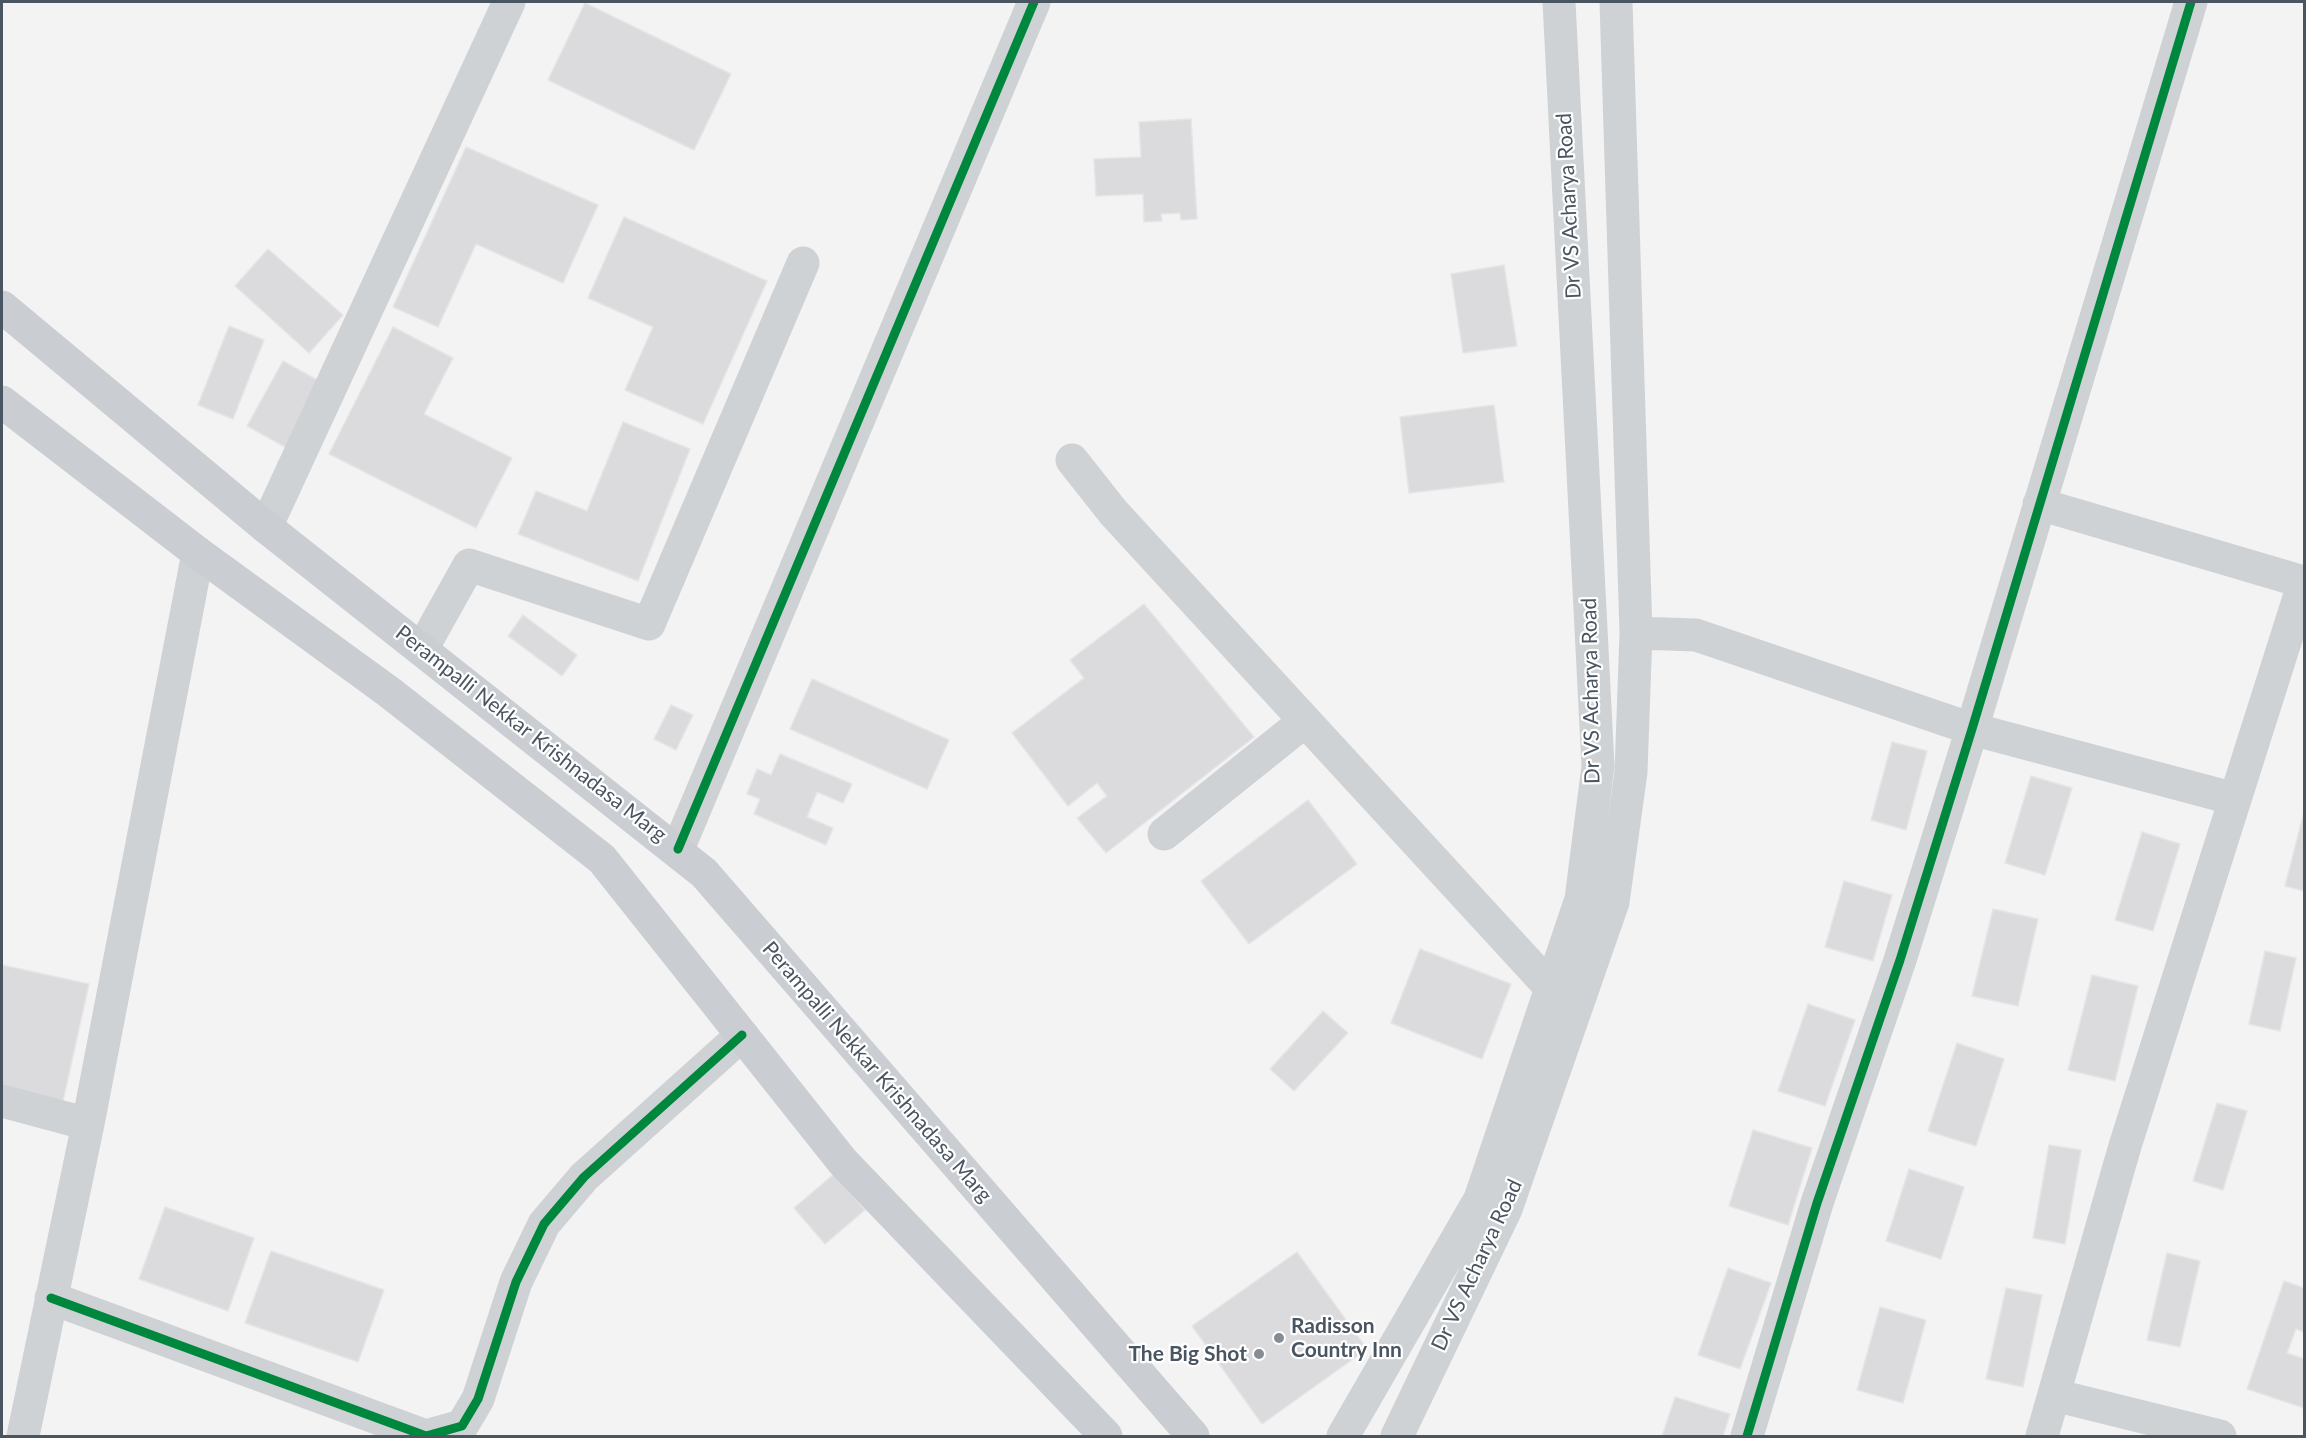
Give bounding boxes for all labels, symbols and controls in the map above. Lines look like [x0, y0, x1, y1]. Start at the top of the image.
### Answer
street label: Dr VS Acharya Road [1552, 112, 1586, 300]
street label: Dr VS Acharya Road [1577, 598, 1605, 784]
street label: Perampalli Nekkar Krishnadasa Marg [390, 620, 672, 848]
street label: Perampalli Nekkar Krishnadasa Marg [757, 937, 997, 1207]
street label: Dr VS Acharya Road [1426, 1175, 1528, 1355]
place label: Radisson Country Inn [1291, 1313, 1402, 1363]
marker: Radisson Country Inn [1272, 1331, 1286, 1345]
place label: The Big Shot [1128, 1341, 1247, 1367]
marker: The Big Shot [1252, 1347, 1266, 1361]

